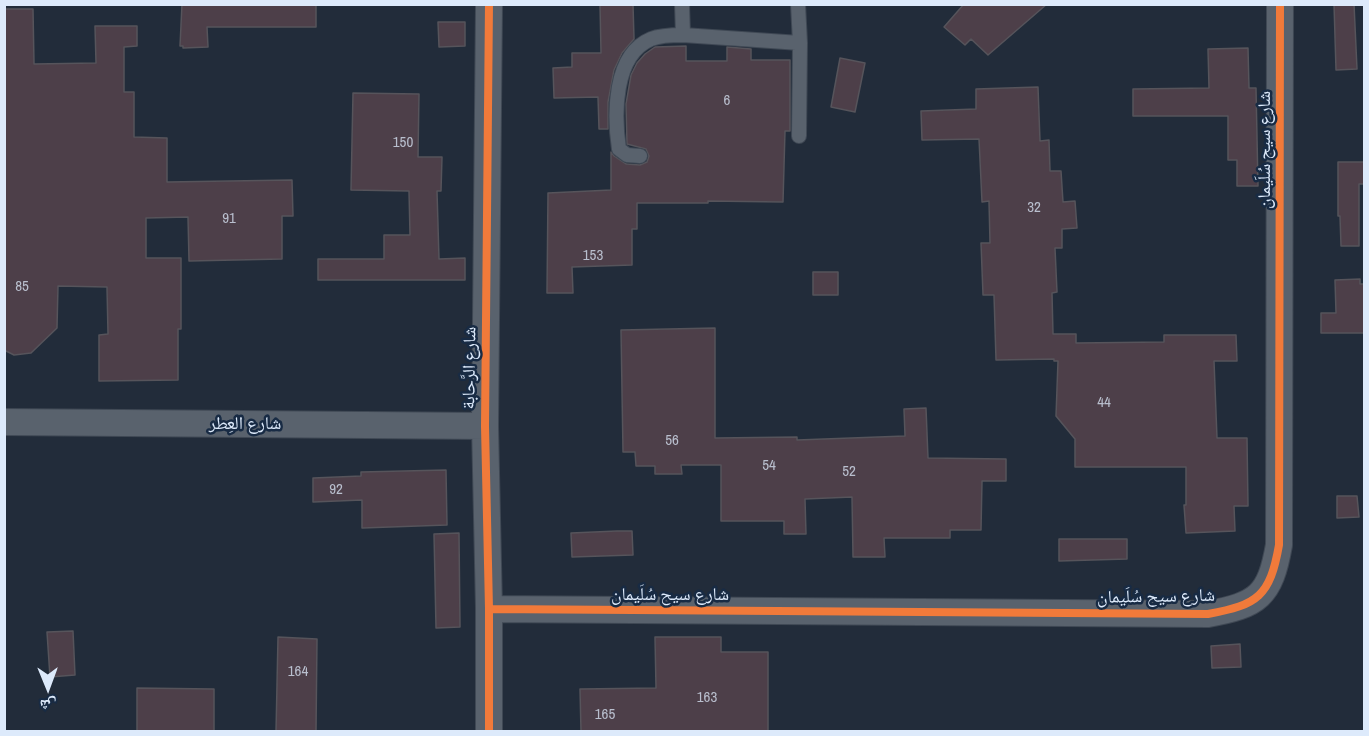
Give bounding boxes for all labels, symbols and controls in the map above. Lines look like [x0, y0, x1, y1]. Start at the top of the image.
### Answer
street label: شارع سيح سُلَيمان [1254, 91, 1276, 209]
house number: 6 [724, 92, 730, 110]
house number: 150 [393, 134, 413, 152]
house number: 32 [1027, 199, 1041, 217]
house number: 91 [222, 210, 236, 228]
house number: 153 [583, 247, 603, 265]
house number: 85 [15, 278, 29, 296]
street label: شارع الرَّحابة [458, 326, 482, 410]
house number: 44 [1097, 394, 1111, 412]
street label: شارع العِطر [209, 413, 281, 435]
house number: 56 [665, 432, 679, 450]
house number: 54 [762, 457, 776, 475]
house number: 52 [842, 463, 856, 481]
house number: 92 [329, 481, 343, 499]
street label: شارع سيح سُلَيمان [611, 584, 729, 606]
street label: شارع سيح سُلَيمان [1097, 585, 1215, 609]
north arrow [18, 658, 78, 718]
house number: 164 [288, 663, 308, 681]
house number: 163 [697, 689, 717, 707]
text: ش [40, 695, 57, 717]
house number: 165 [595, 706, 615, 724]

